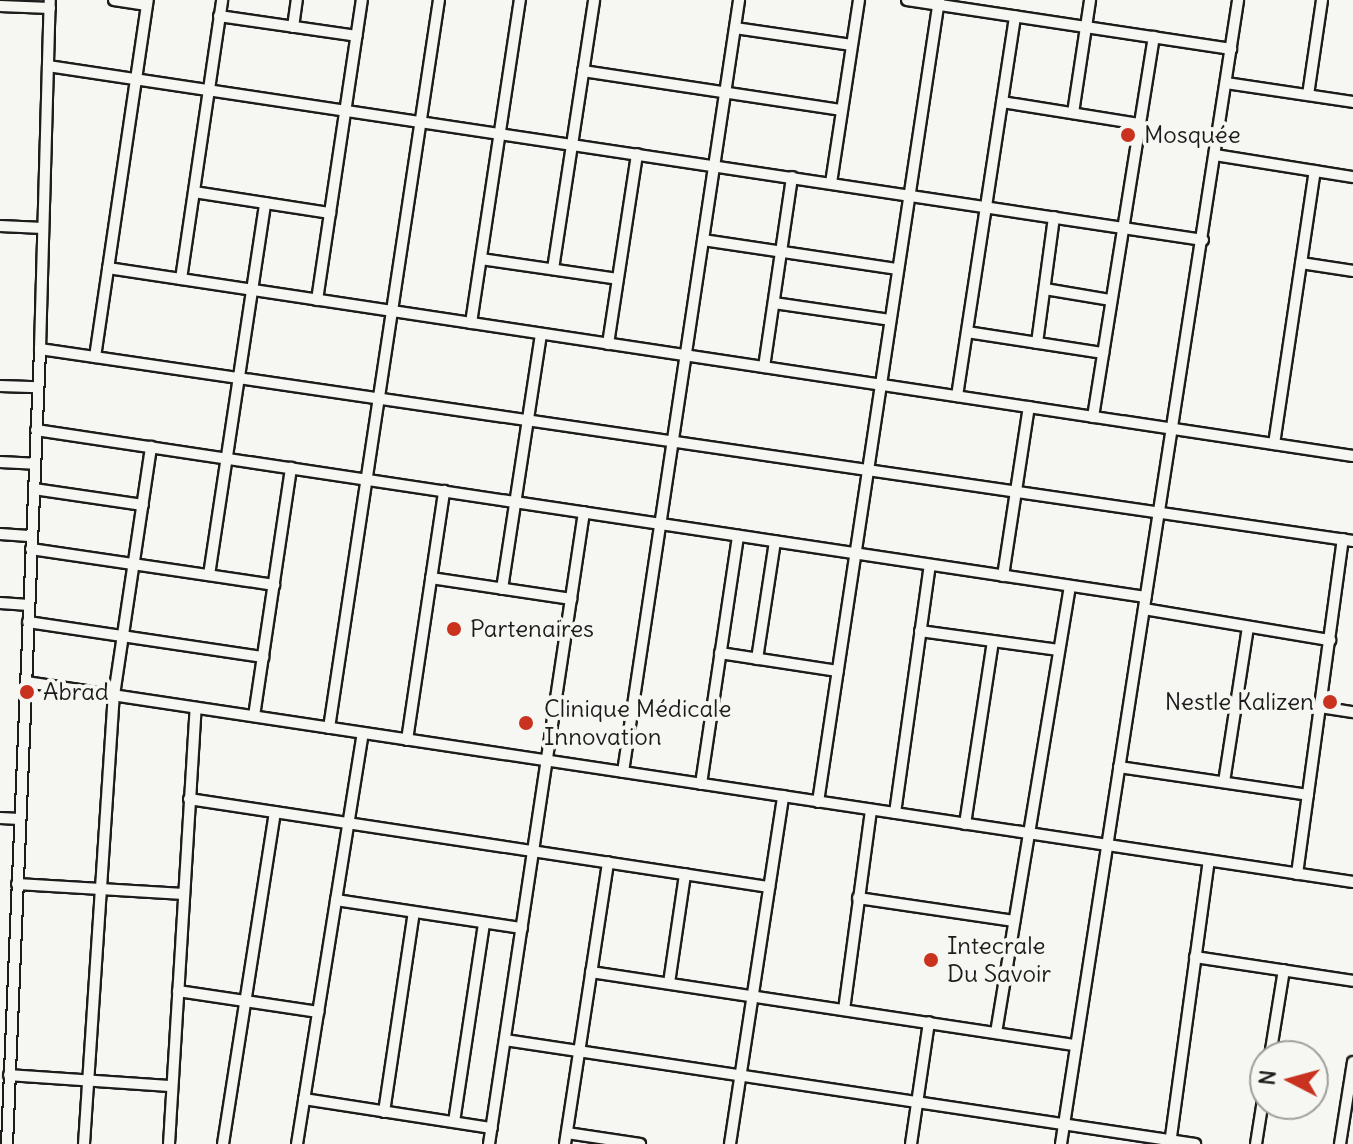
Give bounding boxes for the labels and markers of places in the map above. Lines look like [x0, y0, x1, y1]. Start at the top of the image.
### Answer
place label: Mosquée [1144, 121, 1241, 149]
marker: Mosquée [1119, 126, 1137, 144]
place label: Partenaires [470, 615, 594, 643]
marker: Partenaires [445, 620, 463, 638]
place label: Abrad [43, 678, 109, 706]
marker: Abrad [18, 683, 36, 701]
place label: Nestle Kalizen [1165, 688, 1314, 716]
marker: Nestle Kalizen [1321, 693, 1339, 711]
place label: Clinique Médicale Innovation [544, 695, 731, 751]
marker: Clinique Médicale Innovation [515, 712, 537, 734]
place label: Intecrale Du Savoir [947, 932, 1051, 988]
marker: Intecrale Du Savoir [922, 951, 940, 969]

